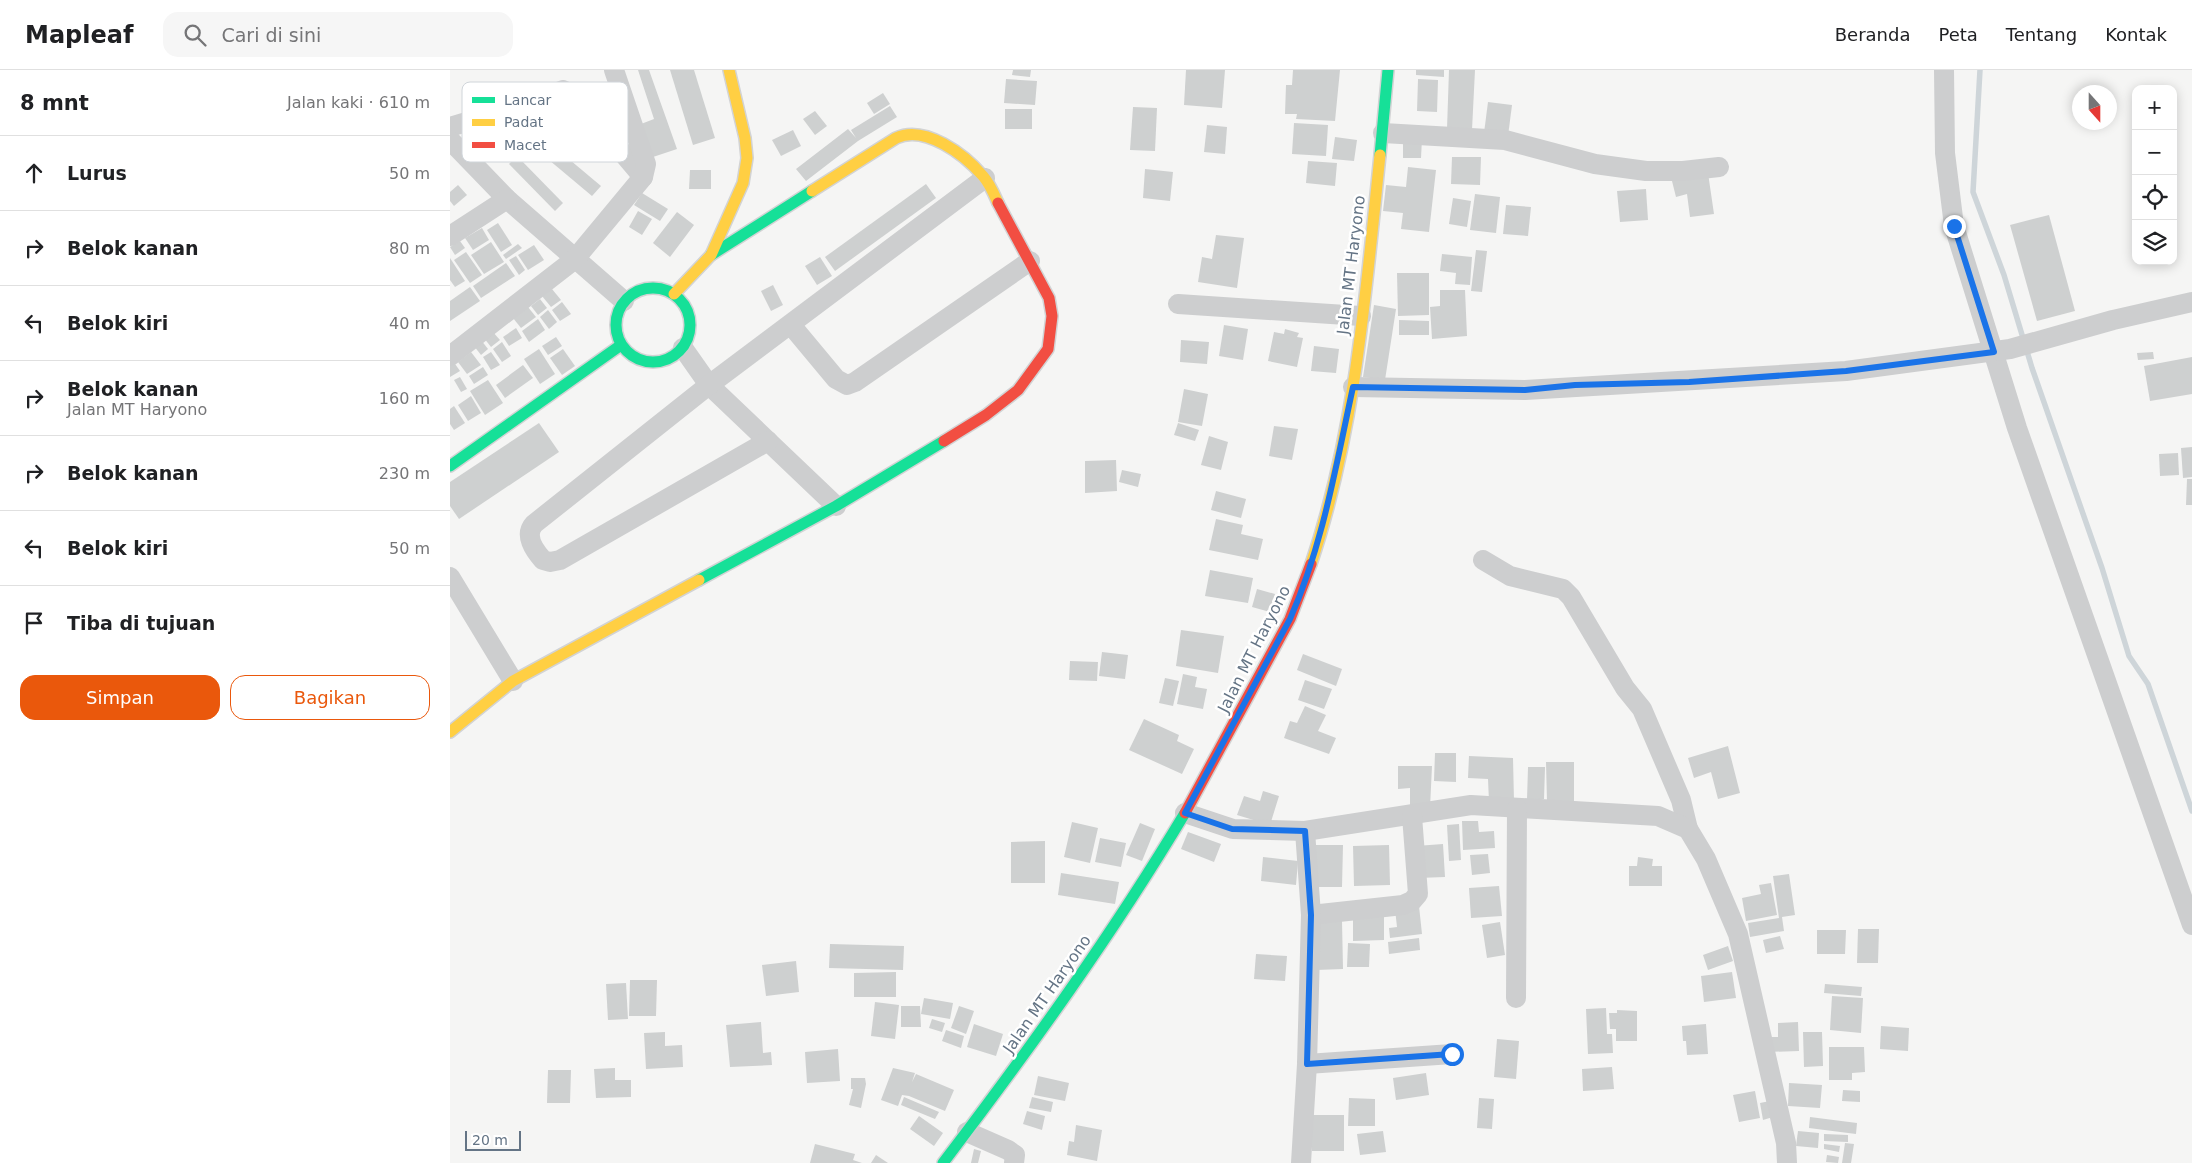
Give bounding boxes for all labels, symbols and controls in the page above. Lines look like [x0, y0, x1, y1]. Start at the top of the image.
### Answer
search box [163, 12, 513, 57]
text: Mapleaf [25, 21, 133, 49]
icon: search [181, 21, 209, 49]
text: Cari di sini [221, 24, 321, 46]
text: Beranda [1835, 24, 1910, 45]
text: Peta [1938, 24, 1978, 45]
text: Tentang [2006, 24, 2077, 45]
text: Kontak [2105, 24, 2167, 45]
legend [462, 82, 628, 162]
north arrow [2072, 85, 2117, 130]
map controls [2132, 85, 2177, 265]
button: + [2132, 85, 2177, 130]
text: 8 mnt [20, 91, 89, 115]
text: Lancar [504, 92, 552, 108]
text: Jalan kaki · 610 m [287, 93, 430, 112]
text: Padat [504, 114, 544, 130]
button: − [2132, 130, 2177, 175]
text: Macet [504, 137, 547, 153]
icon: ahead [20, 159, 48, 187]
text: Lurus [67, 162, 127, 184]
text: 50 m [389, 164, 430, 183]
button: locate [2132, 175, 2177, 220]
street label: Jalan MT Haryono [1333, 194, 1369, 337]
route end [1943, 215, 1966, 238]
button: layers [2132, 220, 2177, 265]
icon: right [20, 234, 48, 262]
text: Belok kanan [67, 237, 199, 259]
text: 80 m [389, 239, 430, 258]
icon: left [20, 309, 48, 337]
text: Belok kiri [67, 312, 168, 334]
text: 40 m [389, 314, 430, 333]
text: Belok kanan [67, 378, 199, 400]
icon: right [20, 384, 48, 412]
text: 160 m [379, 389, 430, 408]
text: Jalan MT Haryono [67, 400, 207, 419]
icon: right [20, 459, 48, 487]
text: Belok kanan [67, 462, 199, 484]
text: 230 m [379, 464, 430, 483]
icon: left [20, 534, 48, 562]
text: Belok kiri [67, 537, 168, 559]
text: 50 m [389, 539, 430, 558]
street label: Jalan MT Haryono [1213, 582, 1294, 717]
icon: arrive [20, 609, 48, 637]
text: Tiba di tujuan [67, 612, 215, 634]
button: Simpan [20, 675, 220, 720]
button: Bagikan [230, 675, 430, 720]
street label: Jalan MT Haryono [998, 931, 1095, 1058]
route start [1441, 1043, 1464, 1066]
scale bar [465, 1128, 521, 1151]
text: 20 m [472, 1132, 508, 1148]

